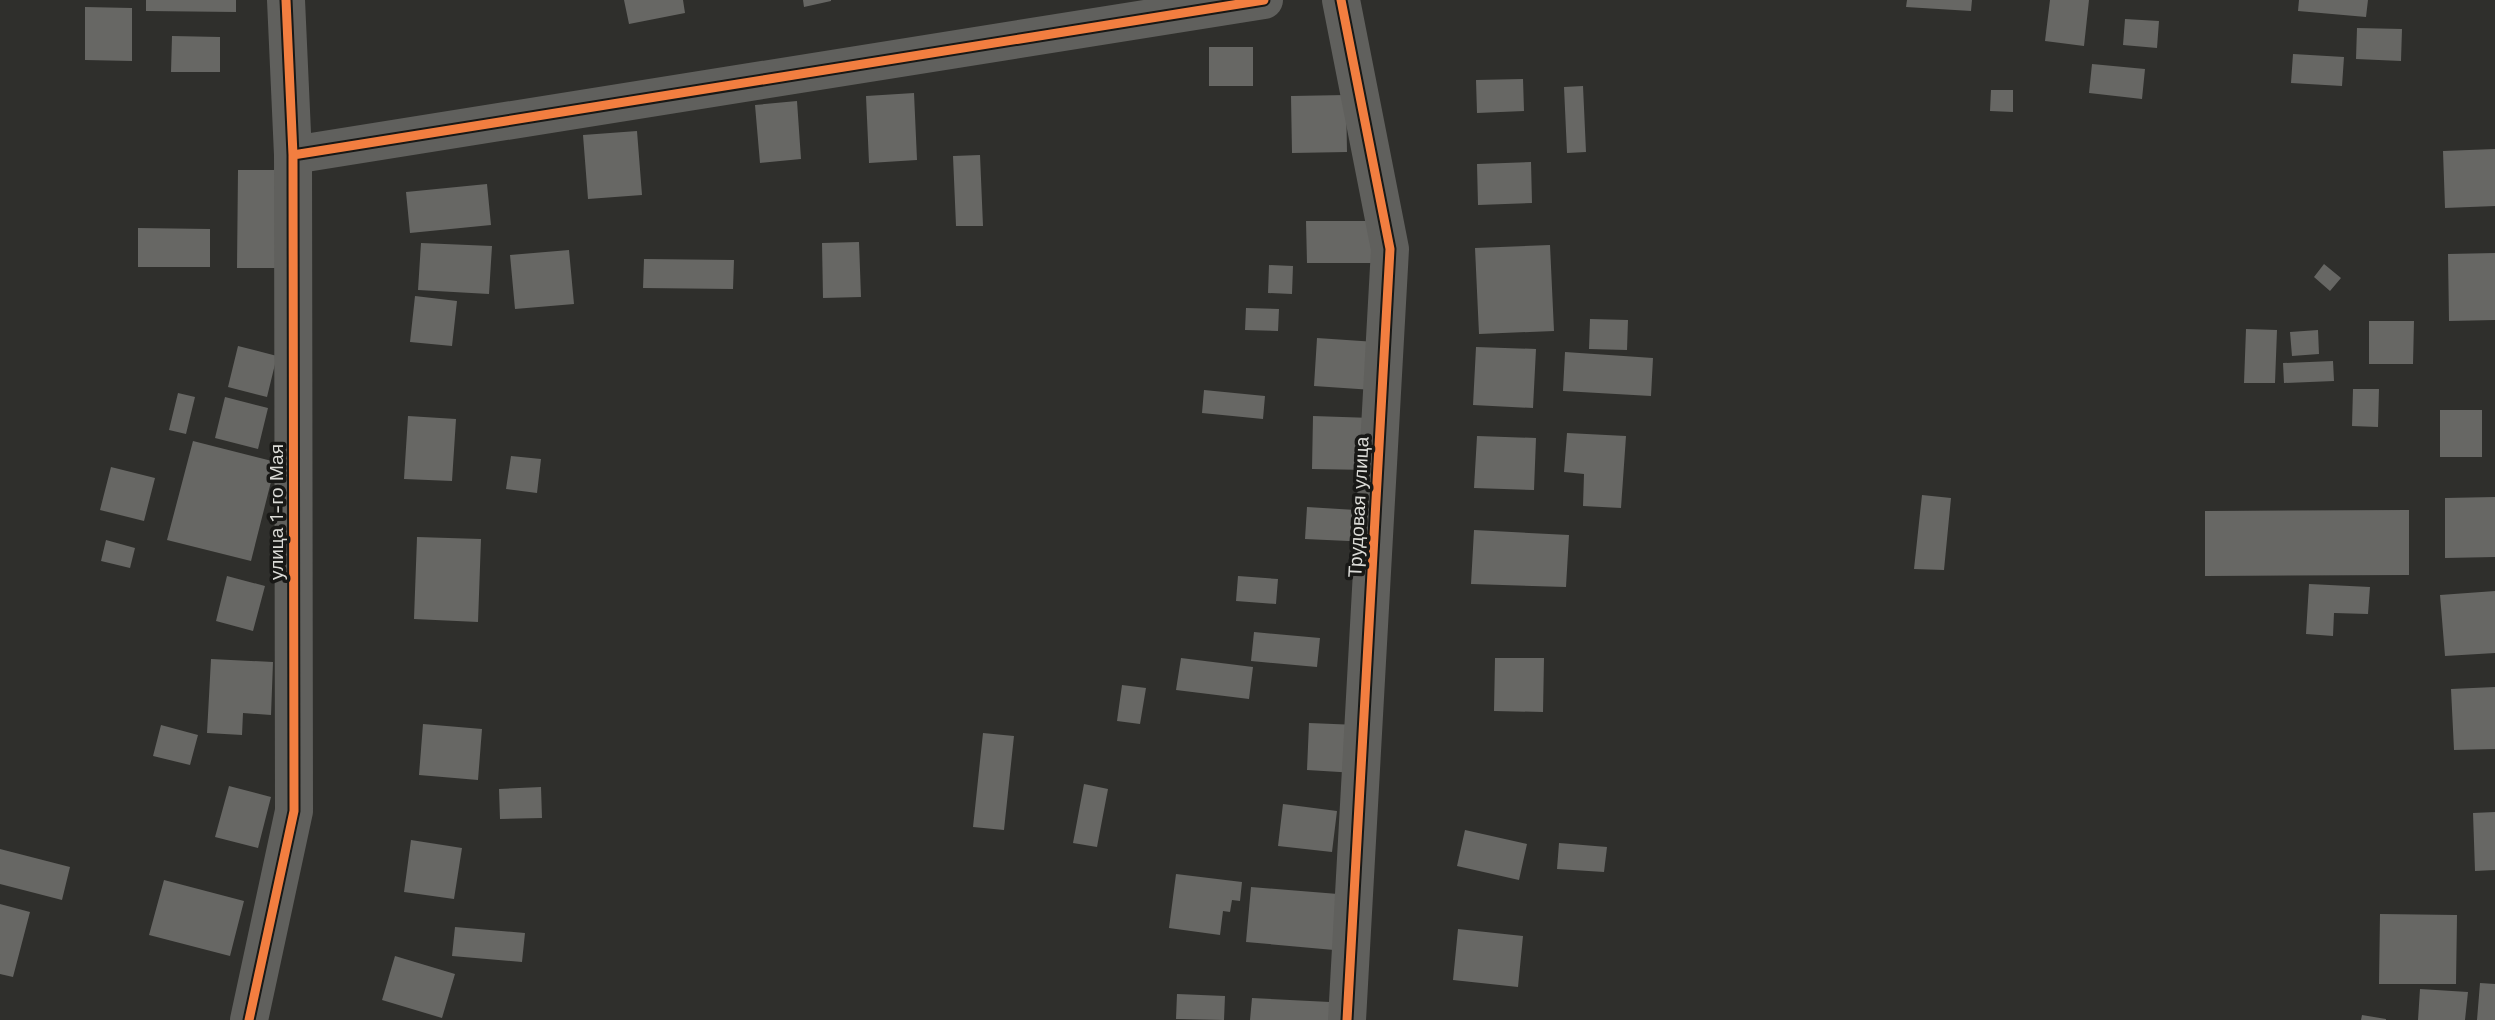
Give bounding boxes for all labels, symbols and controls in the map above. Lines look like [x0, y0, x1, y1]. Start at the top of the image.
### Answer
street label: Трудовая улица [1343, 436, 1374, 578]
street label: улица 1-го Мая [265, 444, 288, 580]

